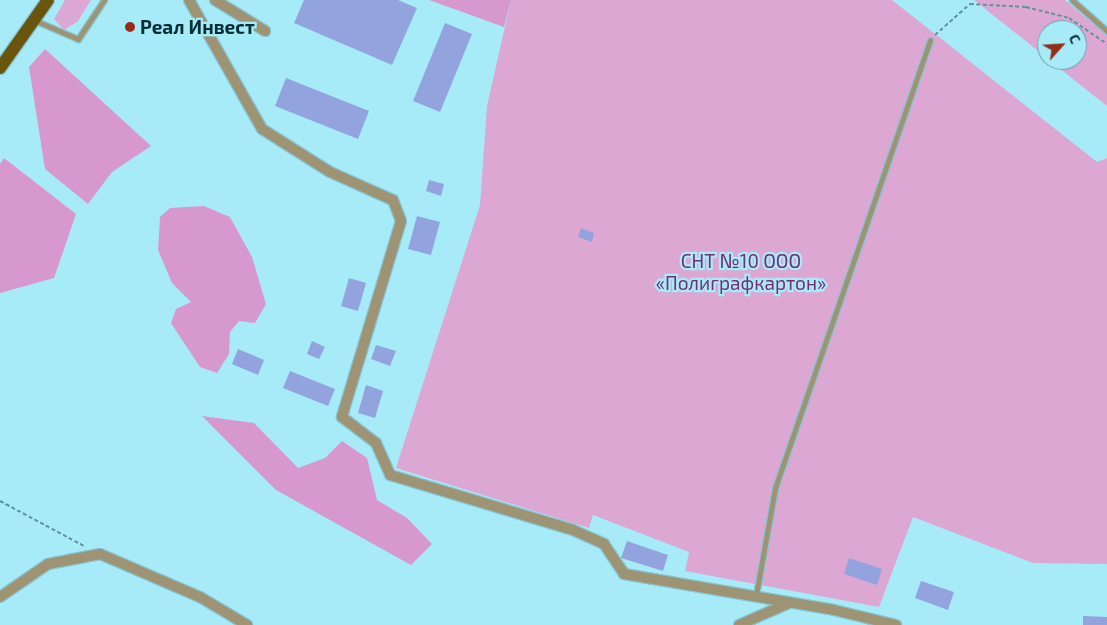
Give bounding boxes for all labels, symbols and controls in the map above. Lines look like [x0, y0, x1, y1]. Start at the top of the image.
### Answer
place label: Реал Инвест [140, 16, 255, 38]
north arrow [1037, 20, 1087, 70]
marker: Реал Инвест [124, 21, 136, 33]
text: С [1066, 31, 1084, 46]
park label: СНТ №10 ООО «Полиграфкартон» [656, 250, 826, 294]

